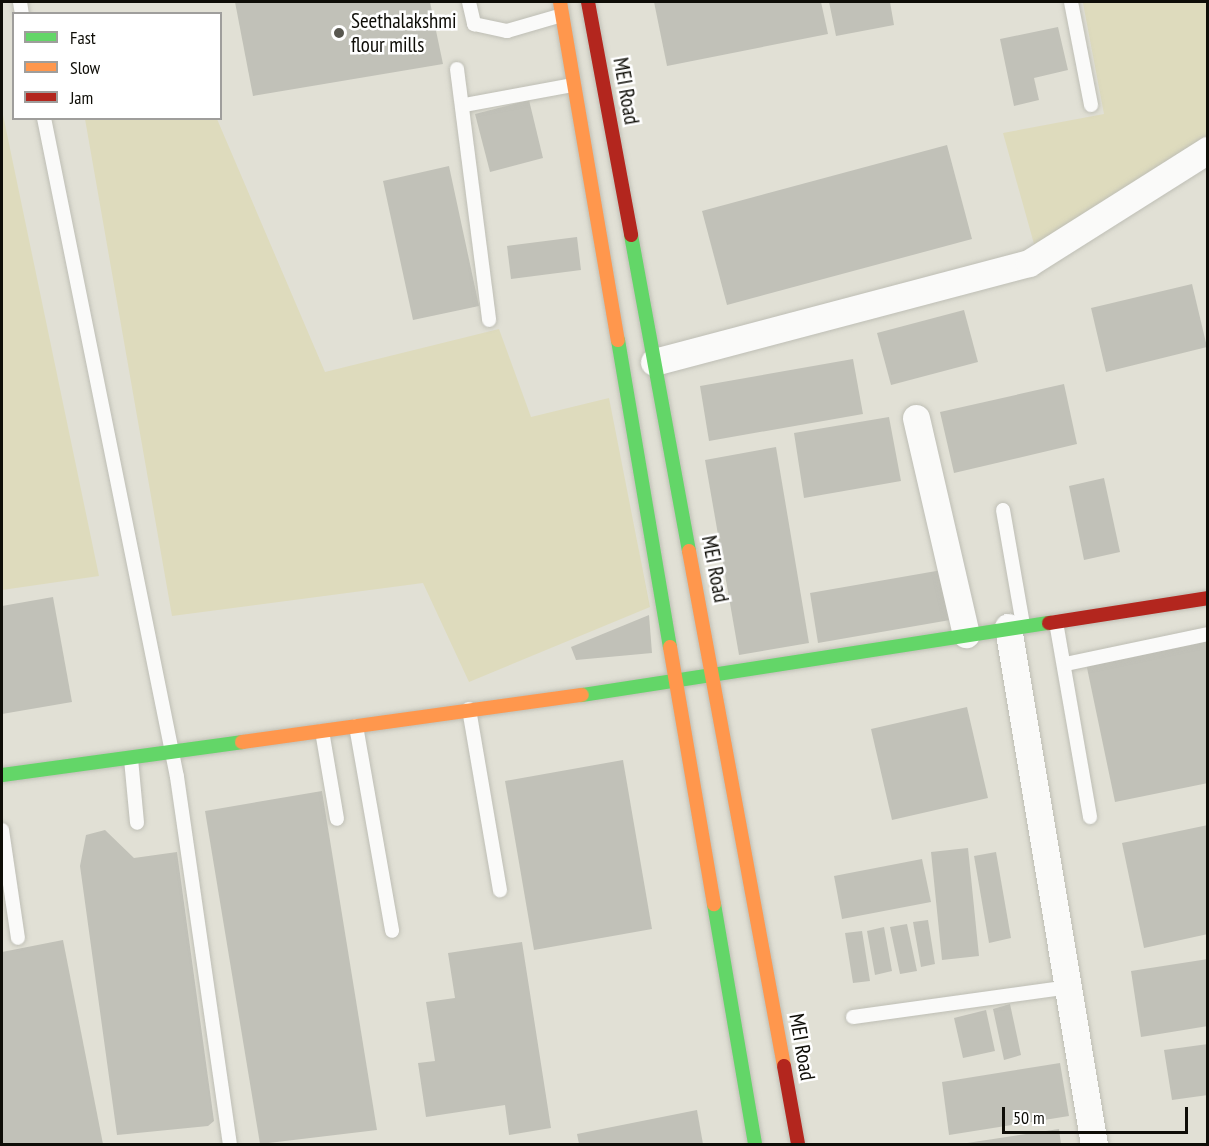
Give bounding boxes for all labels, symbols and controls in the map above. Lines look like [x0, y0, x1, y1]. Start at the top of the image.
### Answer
place label: Seethalakshmi flour mills [351, 8, 457, 58]
legend [12, 12, 222, 120]
text: Fast [70, 26, 96, 49]
marker: Seethalakshmi flour mills [332, 26, 346, 40]
text: Slow [70, 56, 100, 79]
street label: MEI Road [608, 56, 644, 126]
text: Jam [70, 86, 93, 109]
street label: MEI Road [696, 533, 734, 605]
street label: MEI Road [784, 1012, 820, 1082]
scale bar [1005, 1095, 1191, 1133]
text: 50 m [1013, 1106, 1045, 1129]

